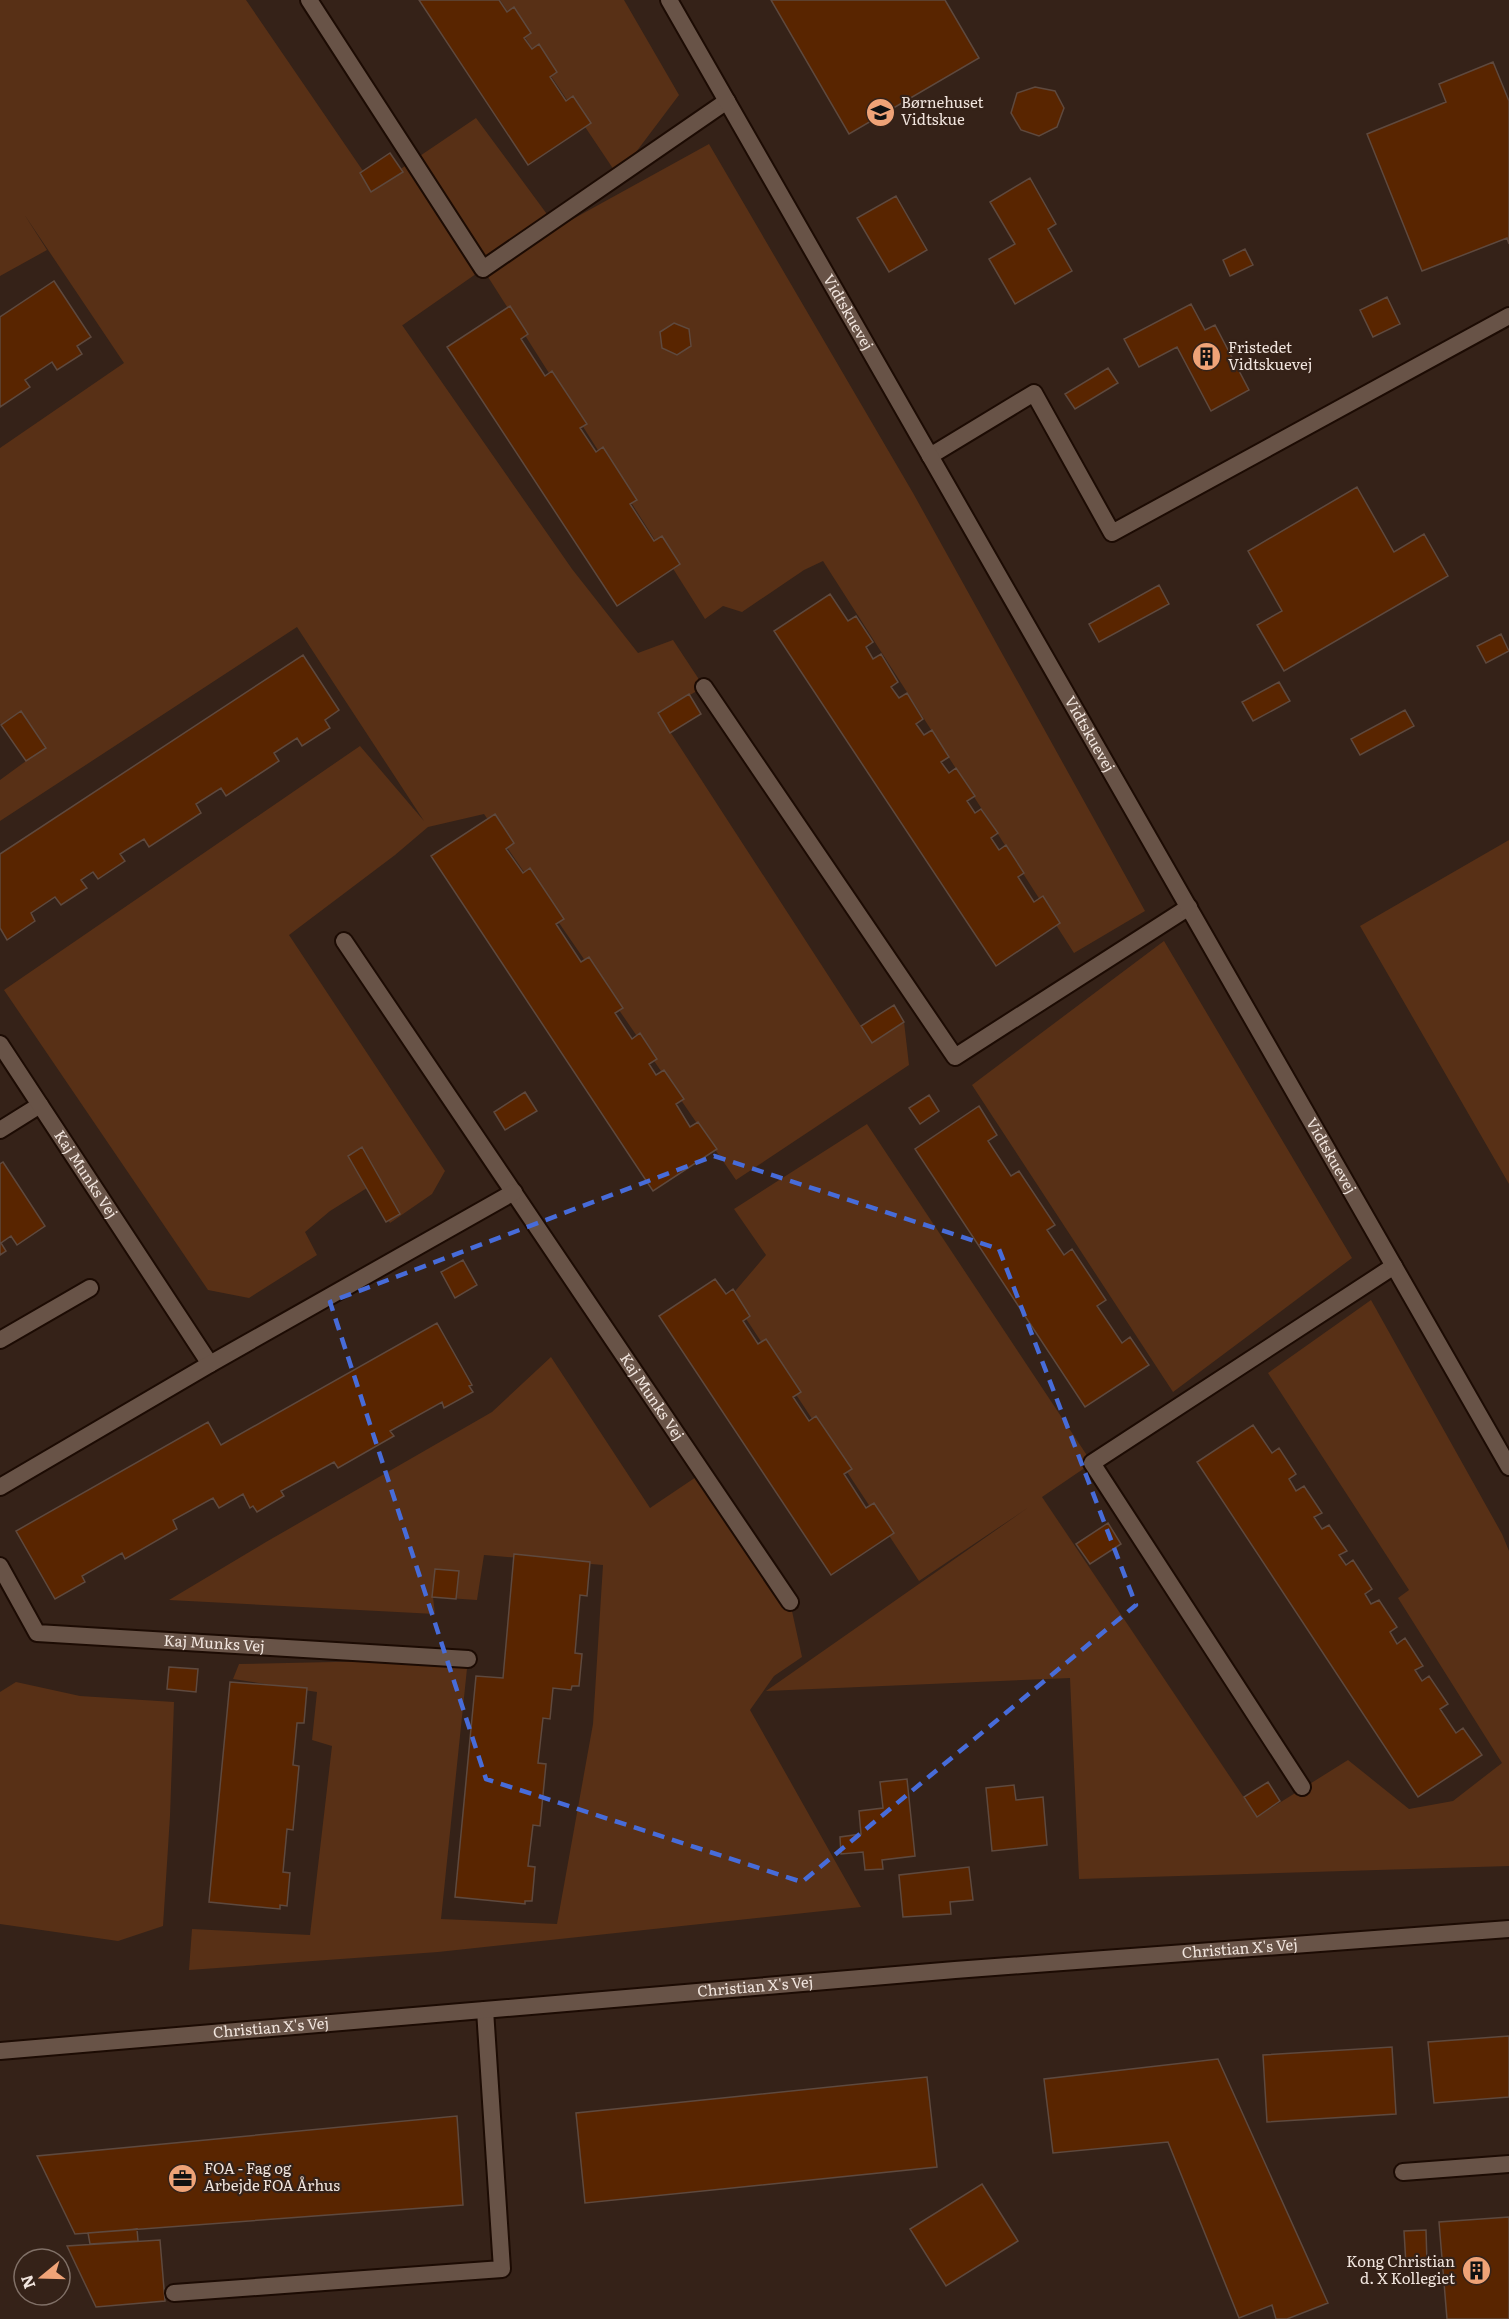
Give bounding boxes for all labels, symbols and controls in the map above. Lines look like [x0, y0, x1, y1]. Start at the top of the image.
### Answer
place label: Børnehuset Vidtskue [901, 90, 984, 130]
school or university icon: Børnehuset Vidtskue [864, 96, 896, 128]
street label: Vidtskuevej [818, 269, 880, 354]
place label: Fristedet Vidtskuevej [1228, 335, 1312, 375]
building icon: Fristedet Vidtskuevej [1191, 341, 1223, 373]
street label: Vidtskuevej [1060, 691, 1122, 776]
street label: Vidtskuevej [1301, 1113, 1363, 1198]
street label: Kaj Munks Vej [49, 1125, 124, 1222]
street label: Kaj Munks Vej [615, 1348, 691, 1445]
street label: Kaj Munks Vej [163, 1628, 266, 1657]
street label: Christian X's Vej [1181, 1932, 1299, 1963]
street label: Christian X's Vej [696, 1969, 814, 2002]
street label: Christian X's Vej [212, 2010, 330, 2043]
place label: FOA - Fag og Arbejde FOA Århus [204, 2156, 340, 2196]
office icon: FOA - Fag og Arbejde FOA Århus [167, 2162, 199, 2194]
north arrow [12, 2247, 72, 2307]
place label: Kong Christian d. X Kollegiet [1346, 2249, 1455, 2289]
building icon: Kong Christian d. X Kollegiet [1460, 2255, 1492, 2287]
text: N [13, 2272, 40, 2292]

